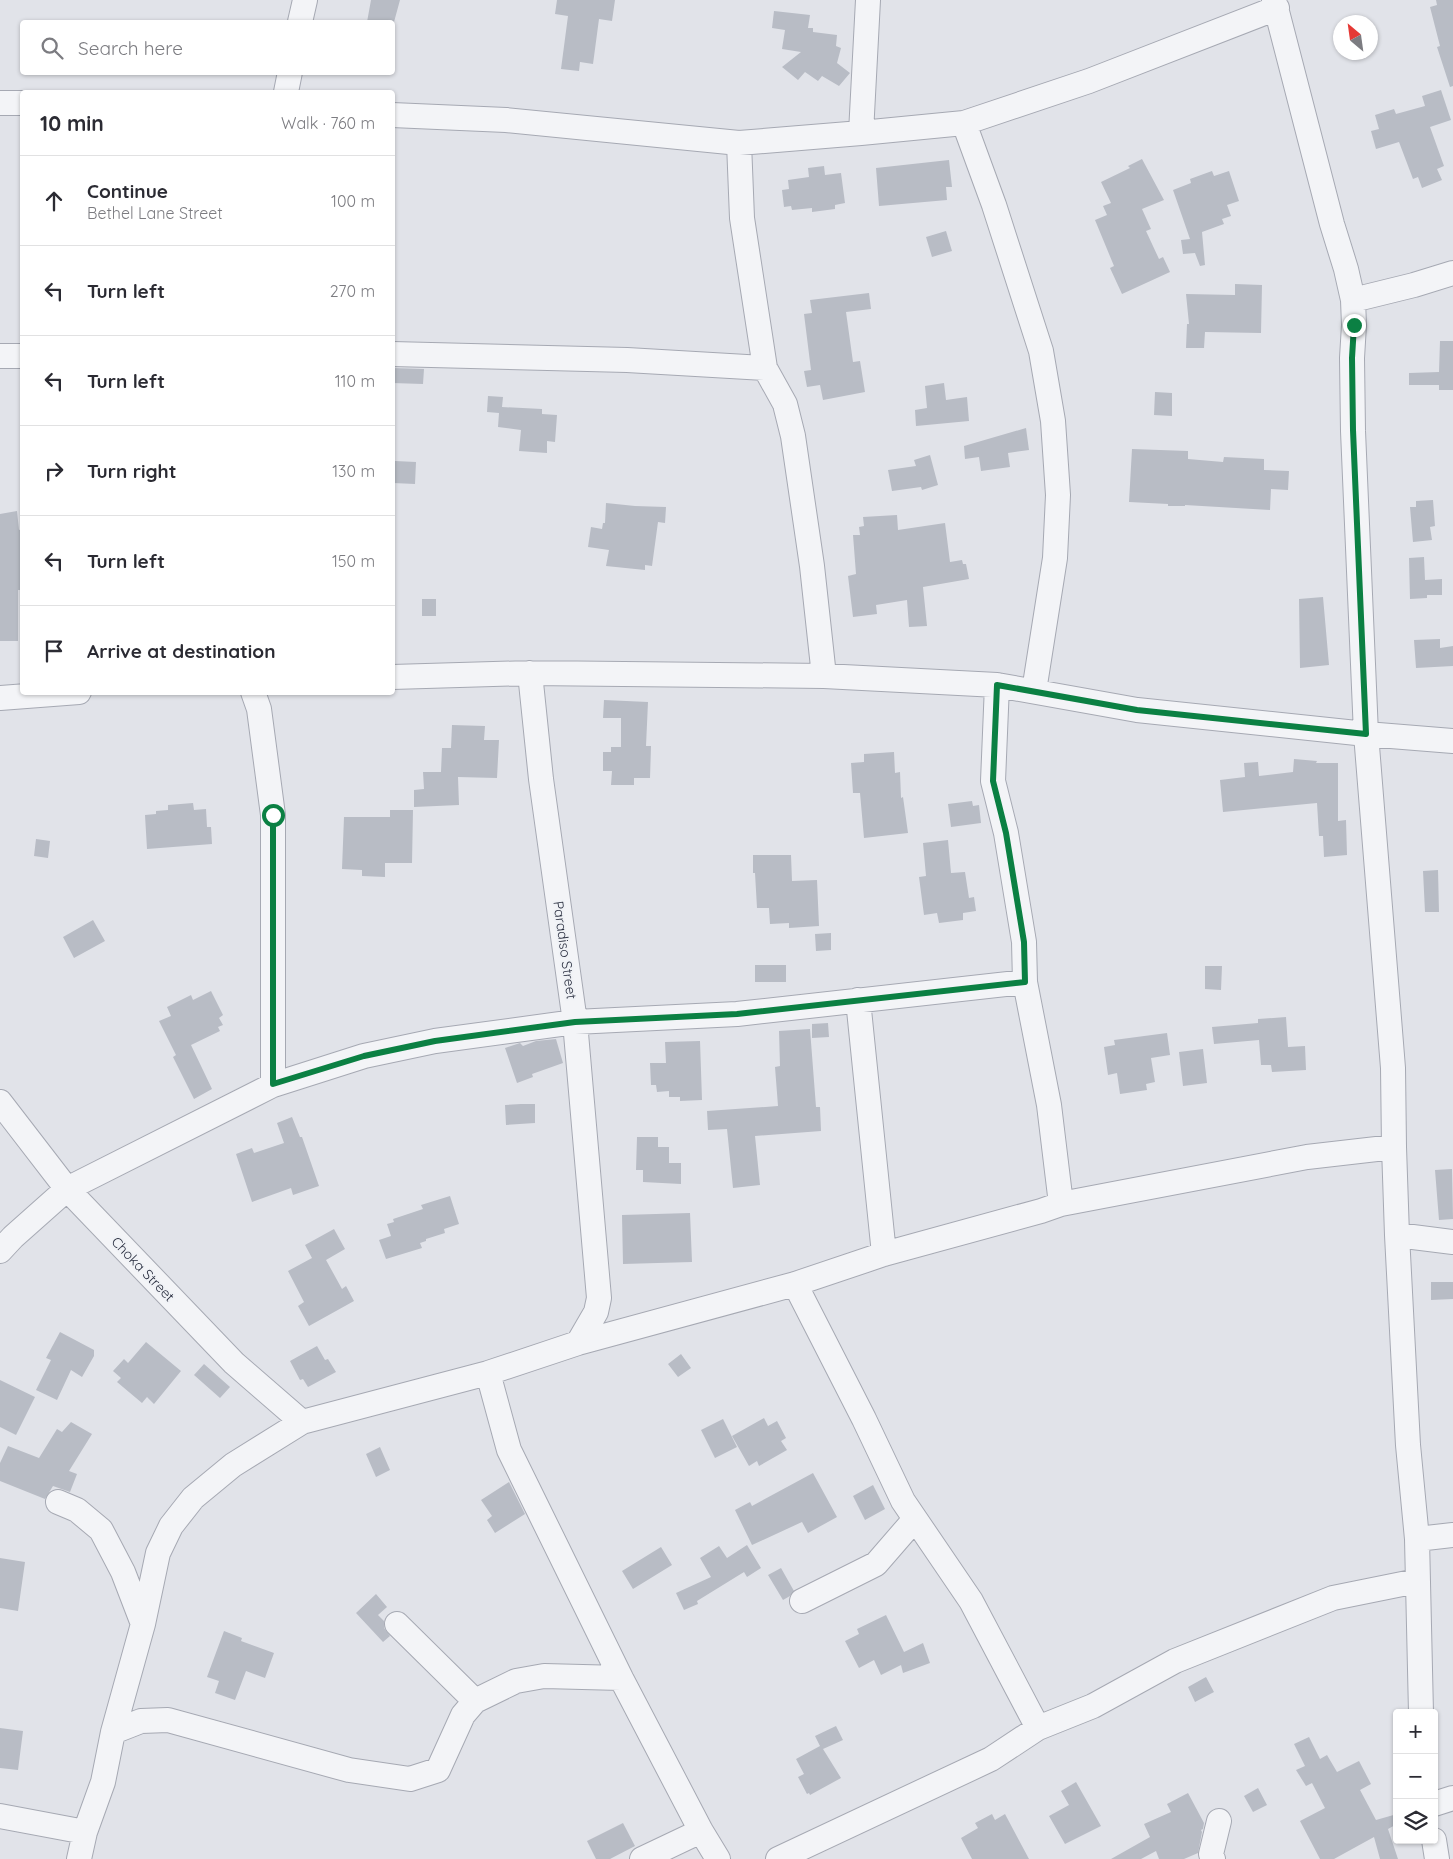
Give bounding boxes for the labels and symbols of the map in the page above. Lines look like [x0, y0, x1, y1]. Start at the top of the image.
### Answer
north arrow [1333, 15, 1378, 60]
route end [1343, 314, 1366, 337]
route start [262, 804, 285, 827]
street label: Paradiso Street [549, 900, 581, 1001]
street label: Choka Street [108, 1233, 179, 1305]

